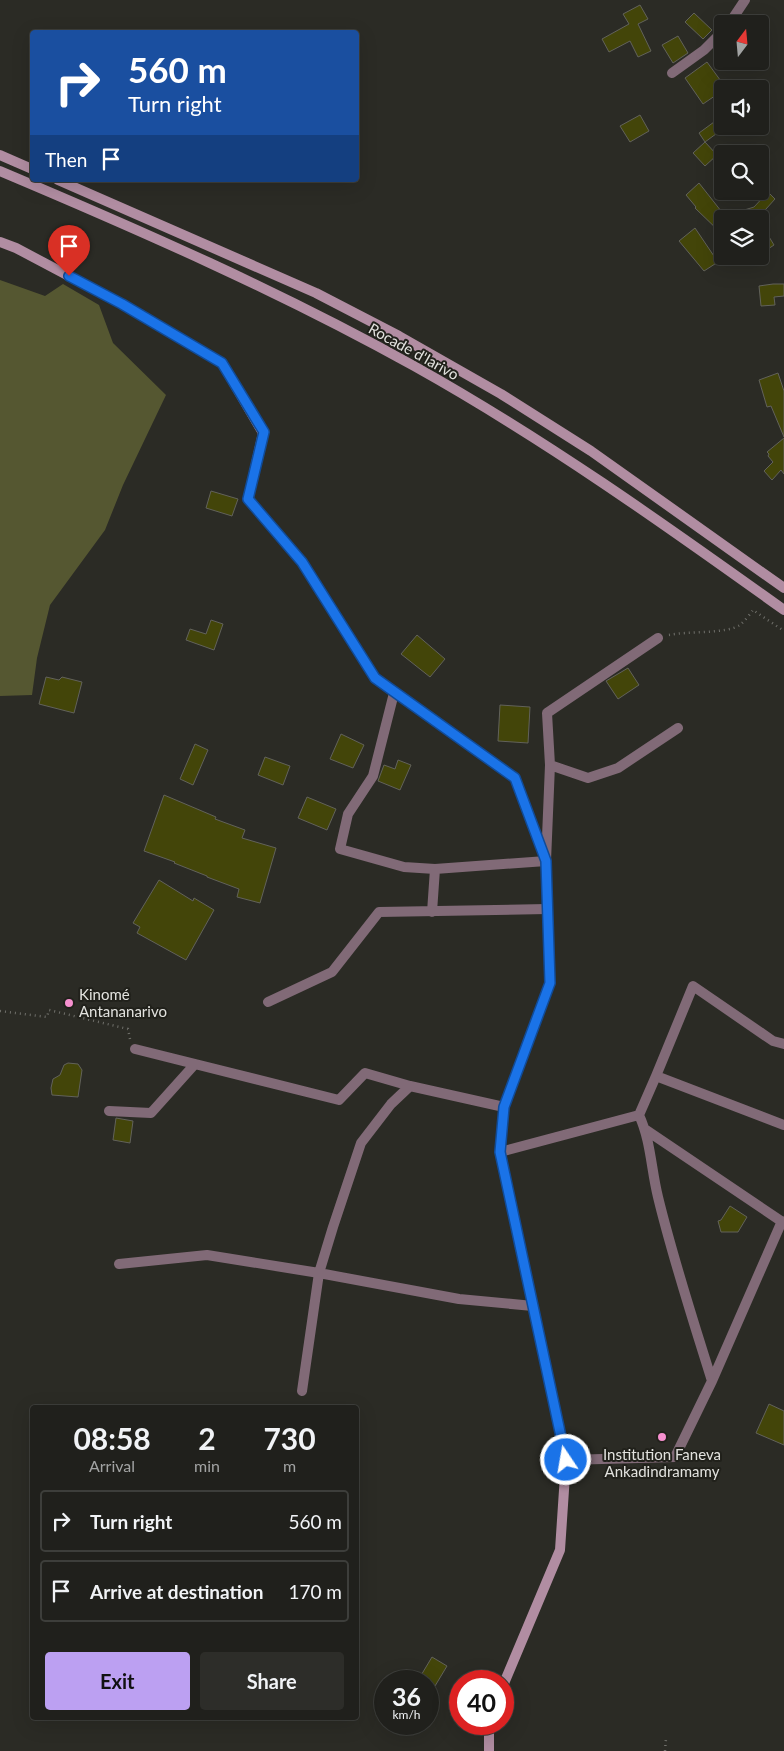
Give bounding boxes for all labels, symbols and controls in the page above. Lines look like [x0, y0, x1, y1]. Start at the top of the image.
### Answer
north arrow [714, 15, 769, 70]
map controls [714, 15, 769, 265]
text: 560 m [128, 48, 227, 90]
icon: right [45, 50, 110, 115]
button: sound [714, 80, 769, 135]
text: Turn right [128, 90, 222, 117]
icon: arrive [97, 145, 125, 173]
button: search [714, 145, 769, 200]
text: Then [45, 148, 87, 171]
button: layers [714, 210, 769, 265]
pin [48, 225, 90, 276]
icon: arrive [55, 232, 83, 260]
street label: Rocade d'Iarivo [366, 319, 462, 383]
place label: Kinomé Antananarivo [79, 985, 167, 1020]
marker: Kinomé Antananarivo [63, 997, 75, 1009]
text: 08:58 [73, 1420, 151, 1456]
text: 2 [198, 1420, 216, 1456]
text: 730 [263, 1420, 316, 1456]
marker: Institution Faneva Ankadindramamy [656, 1431, 668, 1443]
position arrow [539, 1433, 591, 1485]
place label: Institution Faneva Ankadindramamy [603, 1445, 721, 1480]
text: Arrival [89, 1456, 135, 1475]
text: min [194, 1456, 220, 1475]
text: m [283, 1456, 296, 1475]
icon: right [47, 1507, 75, 1535]
text: Turn right [90, 1510, 172, 1533]
text: 560 m [288, 1510, 342, 1533]
icon: arrive [47, 1577, 75, 1605]
text: Arrive at destination [90, 1580, 263, 1603]
text: 170 m [288, 1580, 342, 1603]
button: Exit [45, 1652, 190, 1710]
button: Share [200, 1652, 344, 1710]
speed limit sign: 40 [449, 1670, 514, 1735]
text: 36 [392, 1681, 421, 1711]
text: km/h [392, 1707, 421, 1722]

